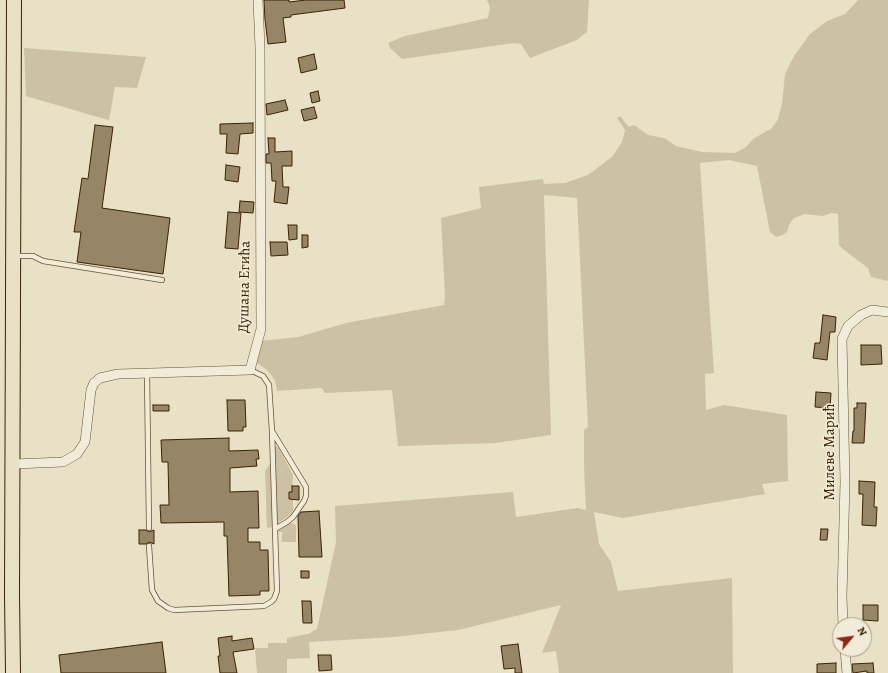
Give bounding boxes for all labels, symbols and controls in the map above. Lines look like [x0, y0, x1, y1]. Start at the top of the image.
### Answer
street label: Душана Егића [235, 241, 255, 333]
street label: Милеве Мaрић [821, 404, 839, 500]
north arrow [832, 617, 872, 657]
text: N [854, 624, 871, 639]

